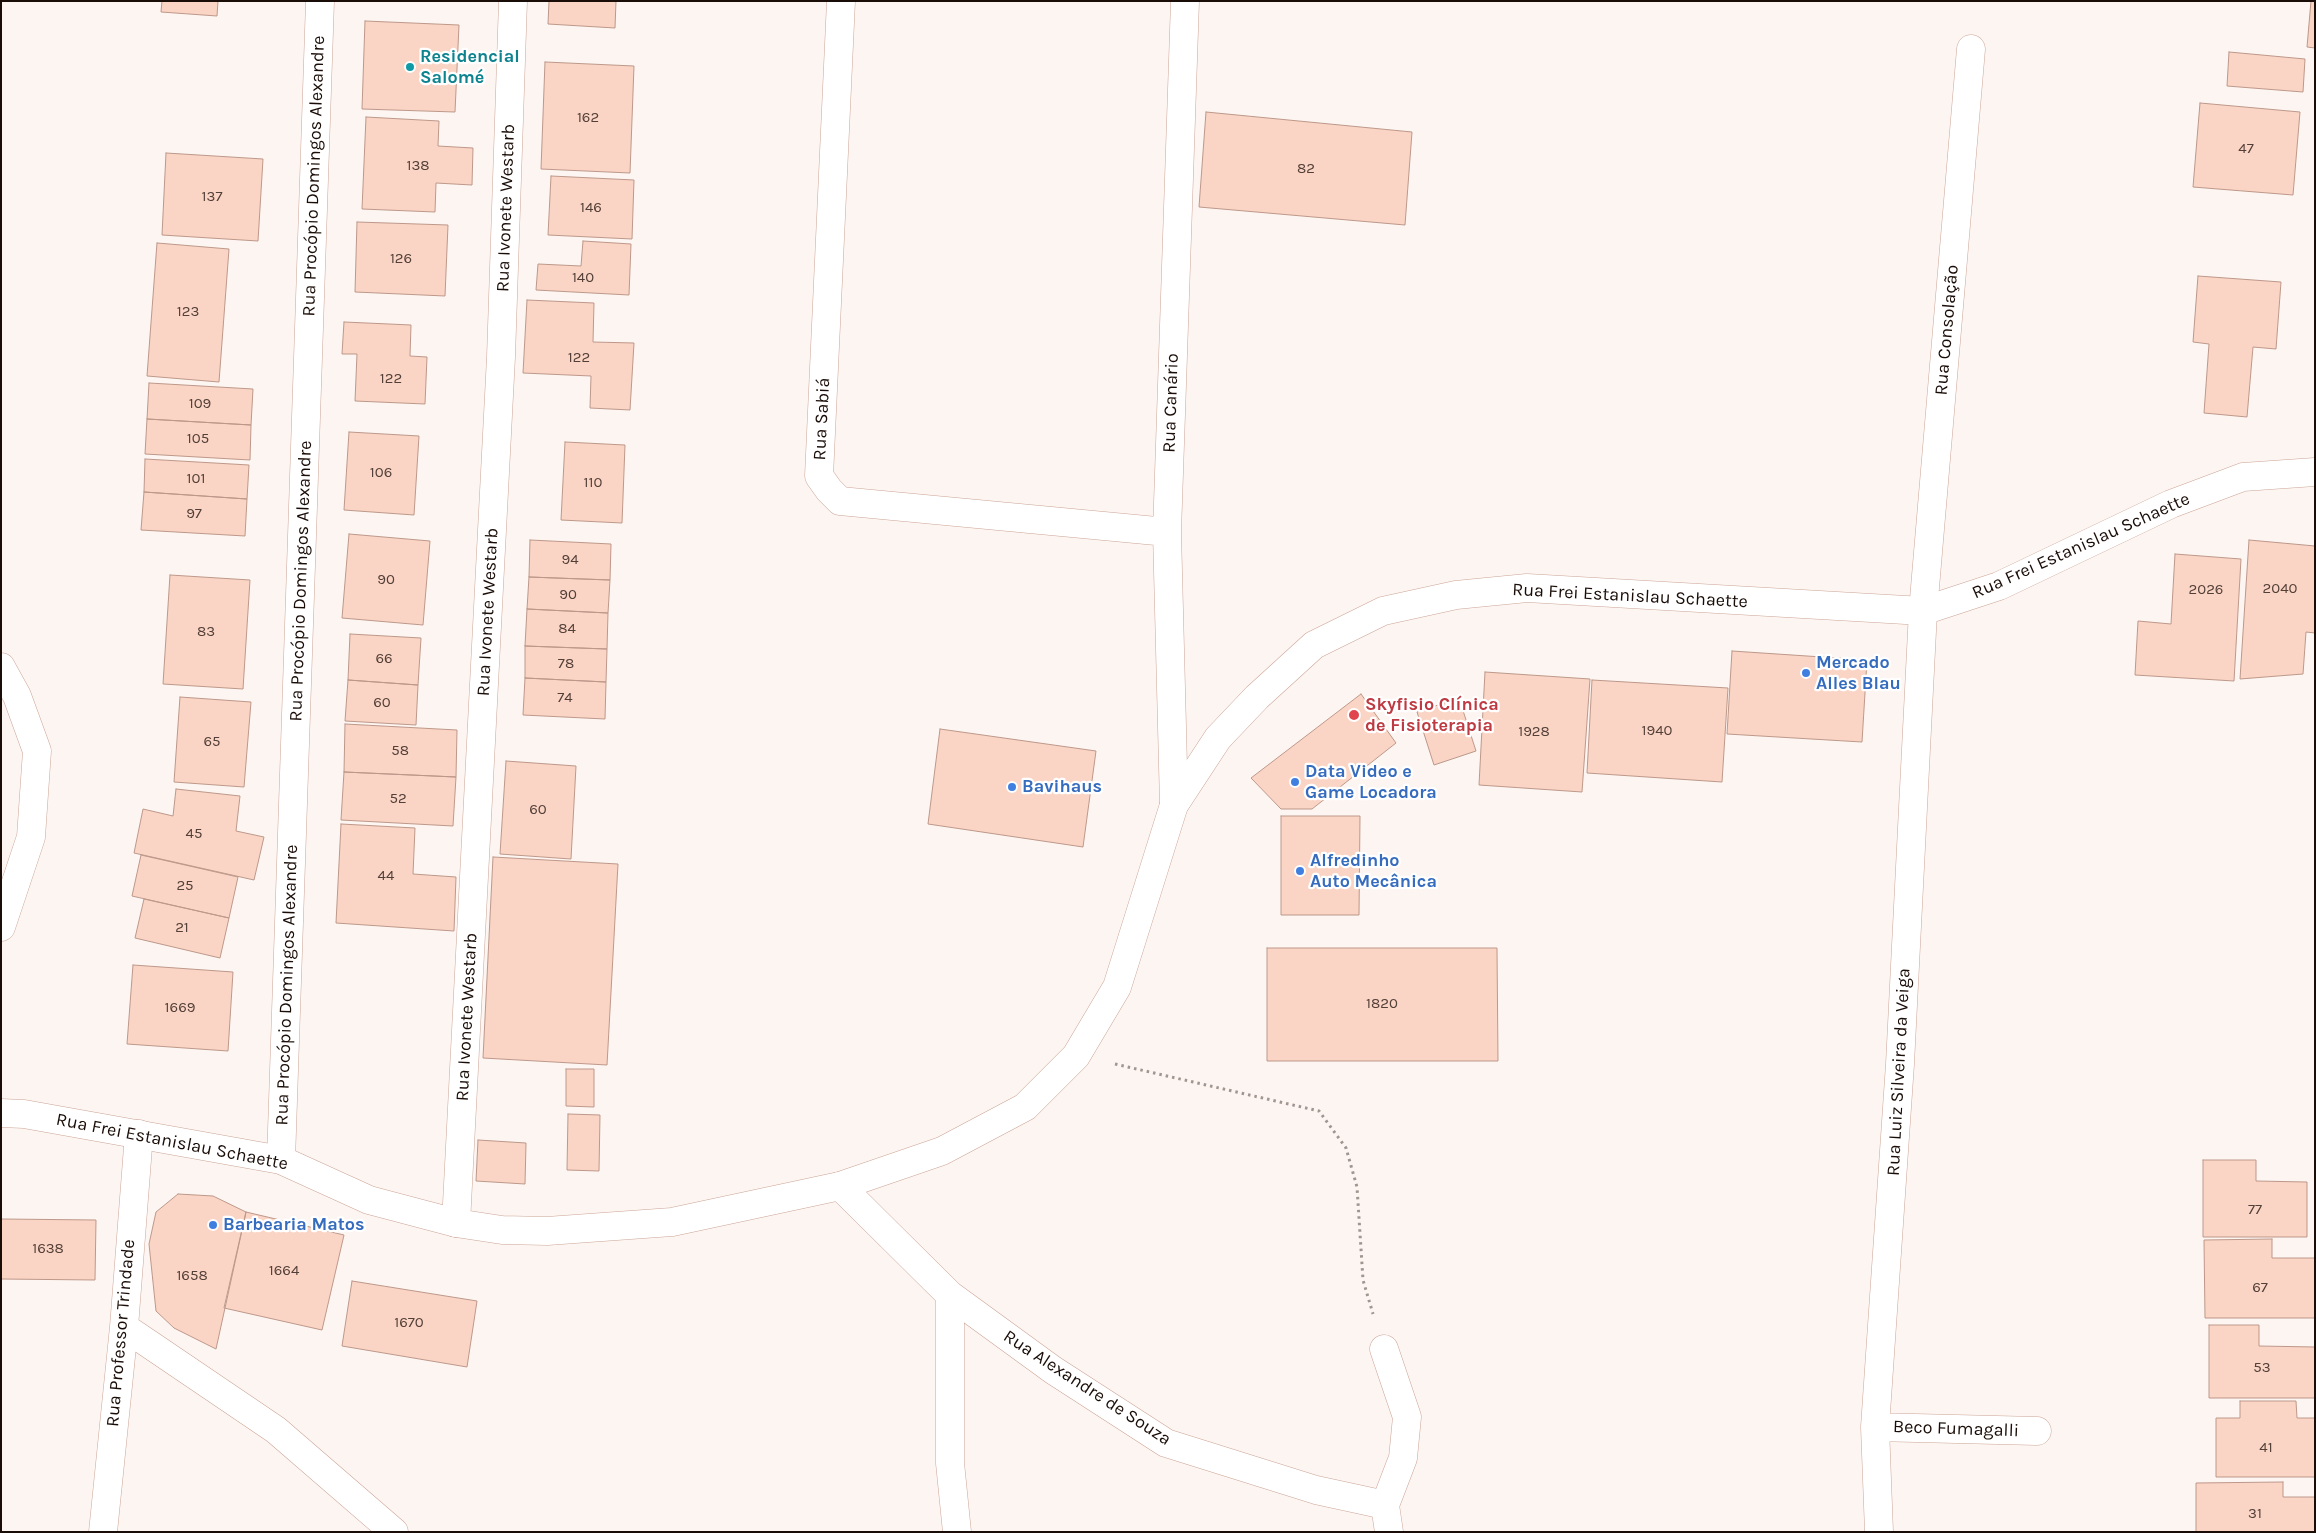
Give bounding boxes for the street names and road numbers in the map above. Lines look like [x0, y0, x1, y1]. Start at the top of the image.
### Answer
street label: Rua Procópio Domingos Alexandre [298, 35, 330, 317]
street label: Rua Ivonete Westarb [492, 123, 520, 293]
street label: Rua Consolação [1931, 264, 1963, 396]
street label: Rua Canário [1158, 353, 1184, 453]
street label: Rua Sabiá [809, 377, 835, 461]
street label: Rua Procópio Domingos Alexandre [285, 440, 317, 722]
street label: Rua Frei Estanislau Schaette [1969, 488, 2193, 604]
street label: Rua Ivonete Westarb [473, 527, 503, 697]
street label: Rua Frei Estanislau Schaette [1512, 579, 1748, 613]
street label: Rua Procópio Domingos Alexandre [271, 844, 303, 1126]
street label: Rua Ivonete Westarb [452, 932, 482, 1102]
street label: Rua Luiz Silveira da Veiga [1883, 967, 1915, 1177]
street label: Rua Frei Estanislau Schaette [54, 1109, 290, 1175]
street label: Rua Professor Trindade [102, 1238, 140, 1428]
street label: Rua Alexandre de Souza [999, 1326, 1175, 1450]
street label: Beco Fumagalli [1893, 1416, 2019, 1442]

